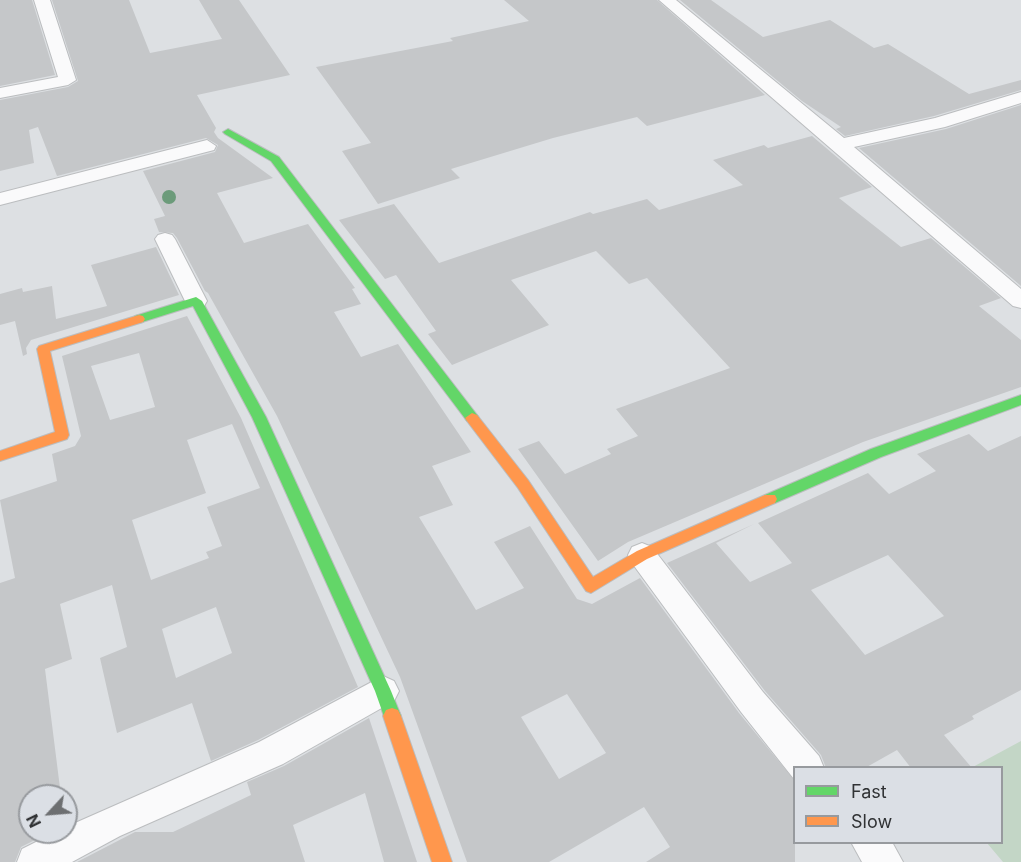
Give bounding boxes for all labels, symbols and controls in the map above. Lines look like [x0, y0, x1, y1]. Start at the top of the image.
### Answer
legend [793, 766, 1003, 844]
text: Fast [851, 781, 887, 802]
north arrow [18, 784, 78, 844]
text: N [22, 811, 45, 831]
text: Slow [851, 811, 892, 832]

